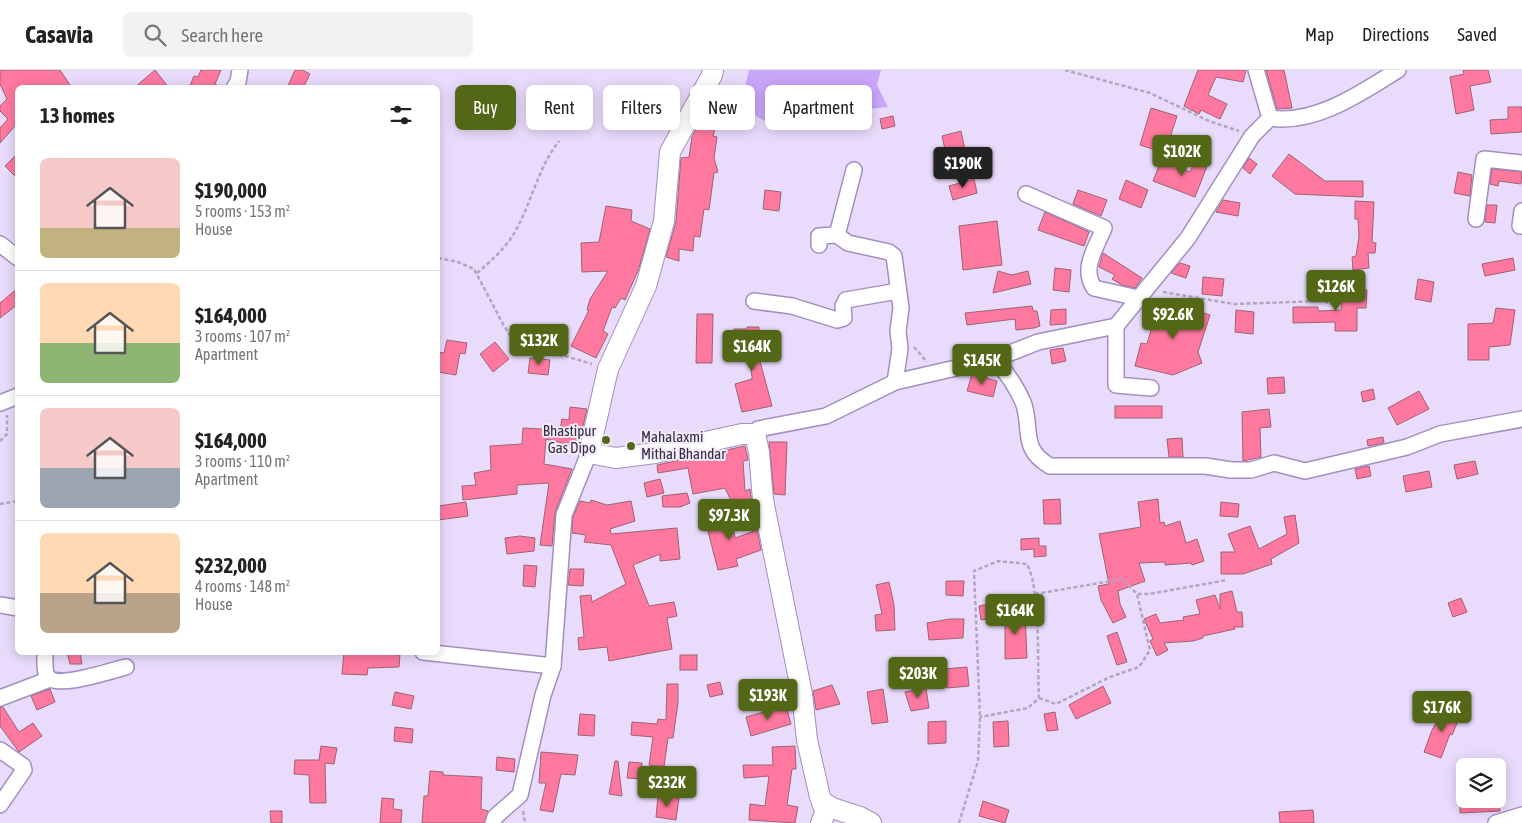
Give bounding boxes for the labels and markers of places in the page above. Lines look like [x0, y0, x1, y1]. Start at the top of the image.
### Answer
pin: $102K [1147, 134, 1217, 177]
pin: $190K [928, 146, 998, 189]
pin: $126K [1301, 270, 1371, 312]
pin: $92.6K [1132, 298, 1214, 340]
pin: $132K [504, 324, 574, 366]
pin: $164K [717, 330, 787, 372]
pin: $145K [947, 344, 1017, 386]
place label: Bhastipur Gas Dipo [543, 422, 597, 456]
place label: Mahalaxmi Mithai Bhandar [641, 428, 726, 462]
marker: Bhastipur Gas Dipo [600, 434, 612, 446]
marker: Mahalaxmi Mithai Bhandar [625, 440, 637, 452]
pin: $97.3K [688, 498, 770, 541]
pin: $164K [980, 594, 1050, 636]
pin: $203K [883, 656, 953, 699]
pin: $193K [733, 678, 803, 721]
pin: $176K [1407, 690, 1477, 733]
pin: $232K [632, 766, 702, 808]

